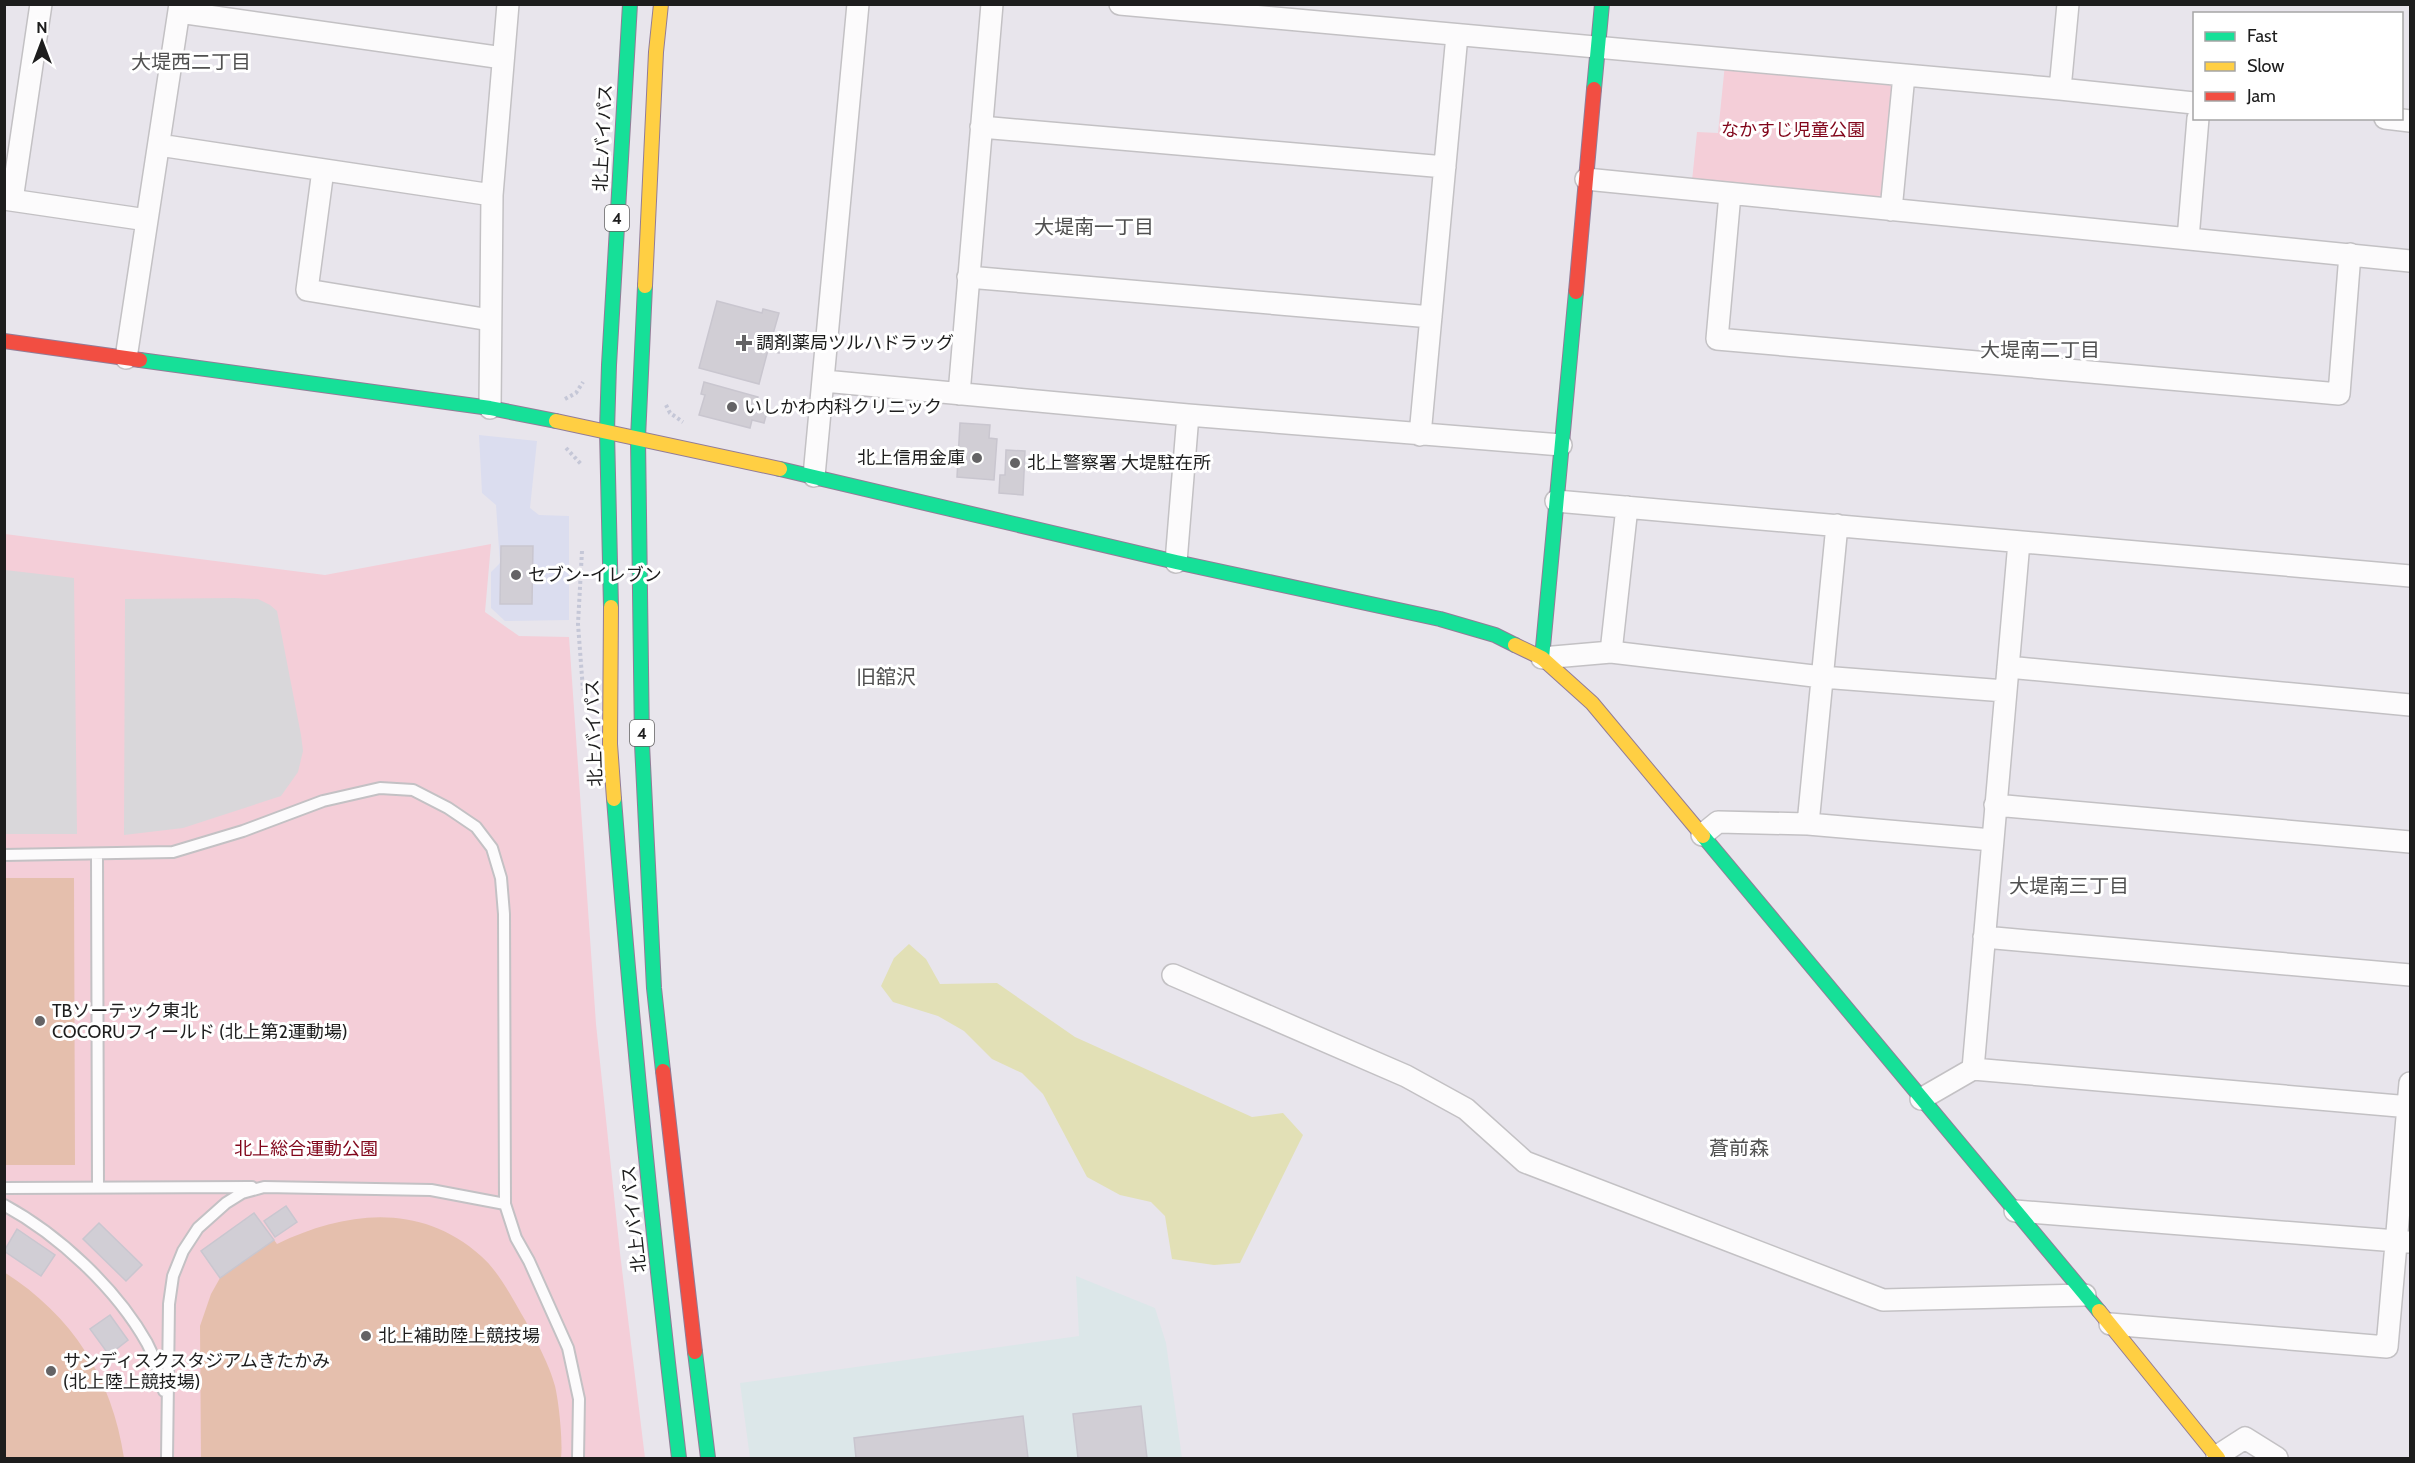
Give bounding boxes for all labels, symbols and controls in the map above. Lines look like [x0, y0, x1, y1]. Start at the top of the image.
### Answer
north arrow [12, 12, 72, 72]
legend [2193, 12, 2403, 120]
text: N [36, 18, 48, 37]
text: Fast [2247, 25, 2278, 47]
district label: 大堤西二丁目 [131, 50, 251, 74]
text: Slow [2247, 55, 2284, 77]
street label: 北上バイパス [589, 84, 617, 192]
text: Jam [2246, 85, 2276, 107]
park label: なかすじ児童公園 [1721, 119, 1865, 141]
road number: 4 [605, 205, 629, 231]
district label: 大堤南一丁目 [1034, 215, 1154, 239]
place label: 調剤薬局ツルハドラッグ [756, 332, 954, 354]
marker: 調剤薬局ツルハドラッグ [737, 336, 751, 350]
district label: 大堤南二丁目 [1980, 338, 2100, 362]
place label: いしかわ内科クリニック [744, 396, 942, 418]
marker: いしかわ内科クリニック [725, 400, 739, 414]
place label: 北上信用金庫 [857, 447, 965, 469]
marker: 北上信用金庫 [970, 451, 984, 465]
place label: 北上警察署 大堤駐在所 [1027, 452, 1211, 474]
marker: 北上警察署 大堤駐在所 [1008, 456, 1022, 470]
place label: セブン-イレブン [528, 564, 662, 586]
marker: セブン-イレブン [509, 568, 523, 582]
district label: 旧舘沢 [856, 665, 916, 689]
street label: 北上バイパス [581, 679, 607, 787]
road number: 4 [630, 720, 654, 746]
district label: 大堤南三丁目 [2009, 874, 2129, 898]
place label: TBソーテック東北 COCORUフィールド (北上第2運動場) [52, 1000, 348, 1043]
marker: TBソーテック東北 COCORUフィールド (北上第2運動場) [33, 1014, 47, 1028]
district label: 蒼前森 [1709, 1136, 1769, 1160]
park label: 北上総合運動公園 [234, 1138, 378, 1160]
street label: 北上バイパス [617, 1164, 651, 1274]
place label: 北上補助陸上競技場 [378, 1325, 540, 1347]
marker: 北上補助陸上競技場 [359, 1329, 373, 1343]
place label: サンディスクスタジアムきたかみ (北上陸上競技場) [63, 1350, 330, 1393]
marker: サンディスクスタジアムきたかみ (北上陸上競技場) [44, 1364, 58, 1378]

